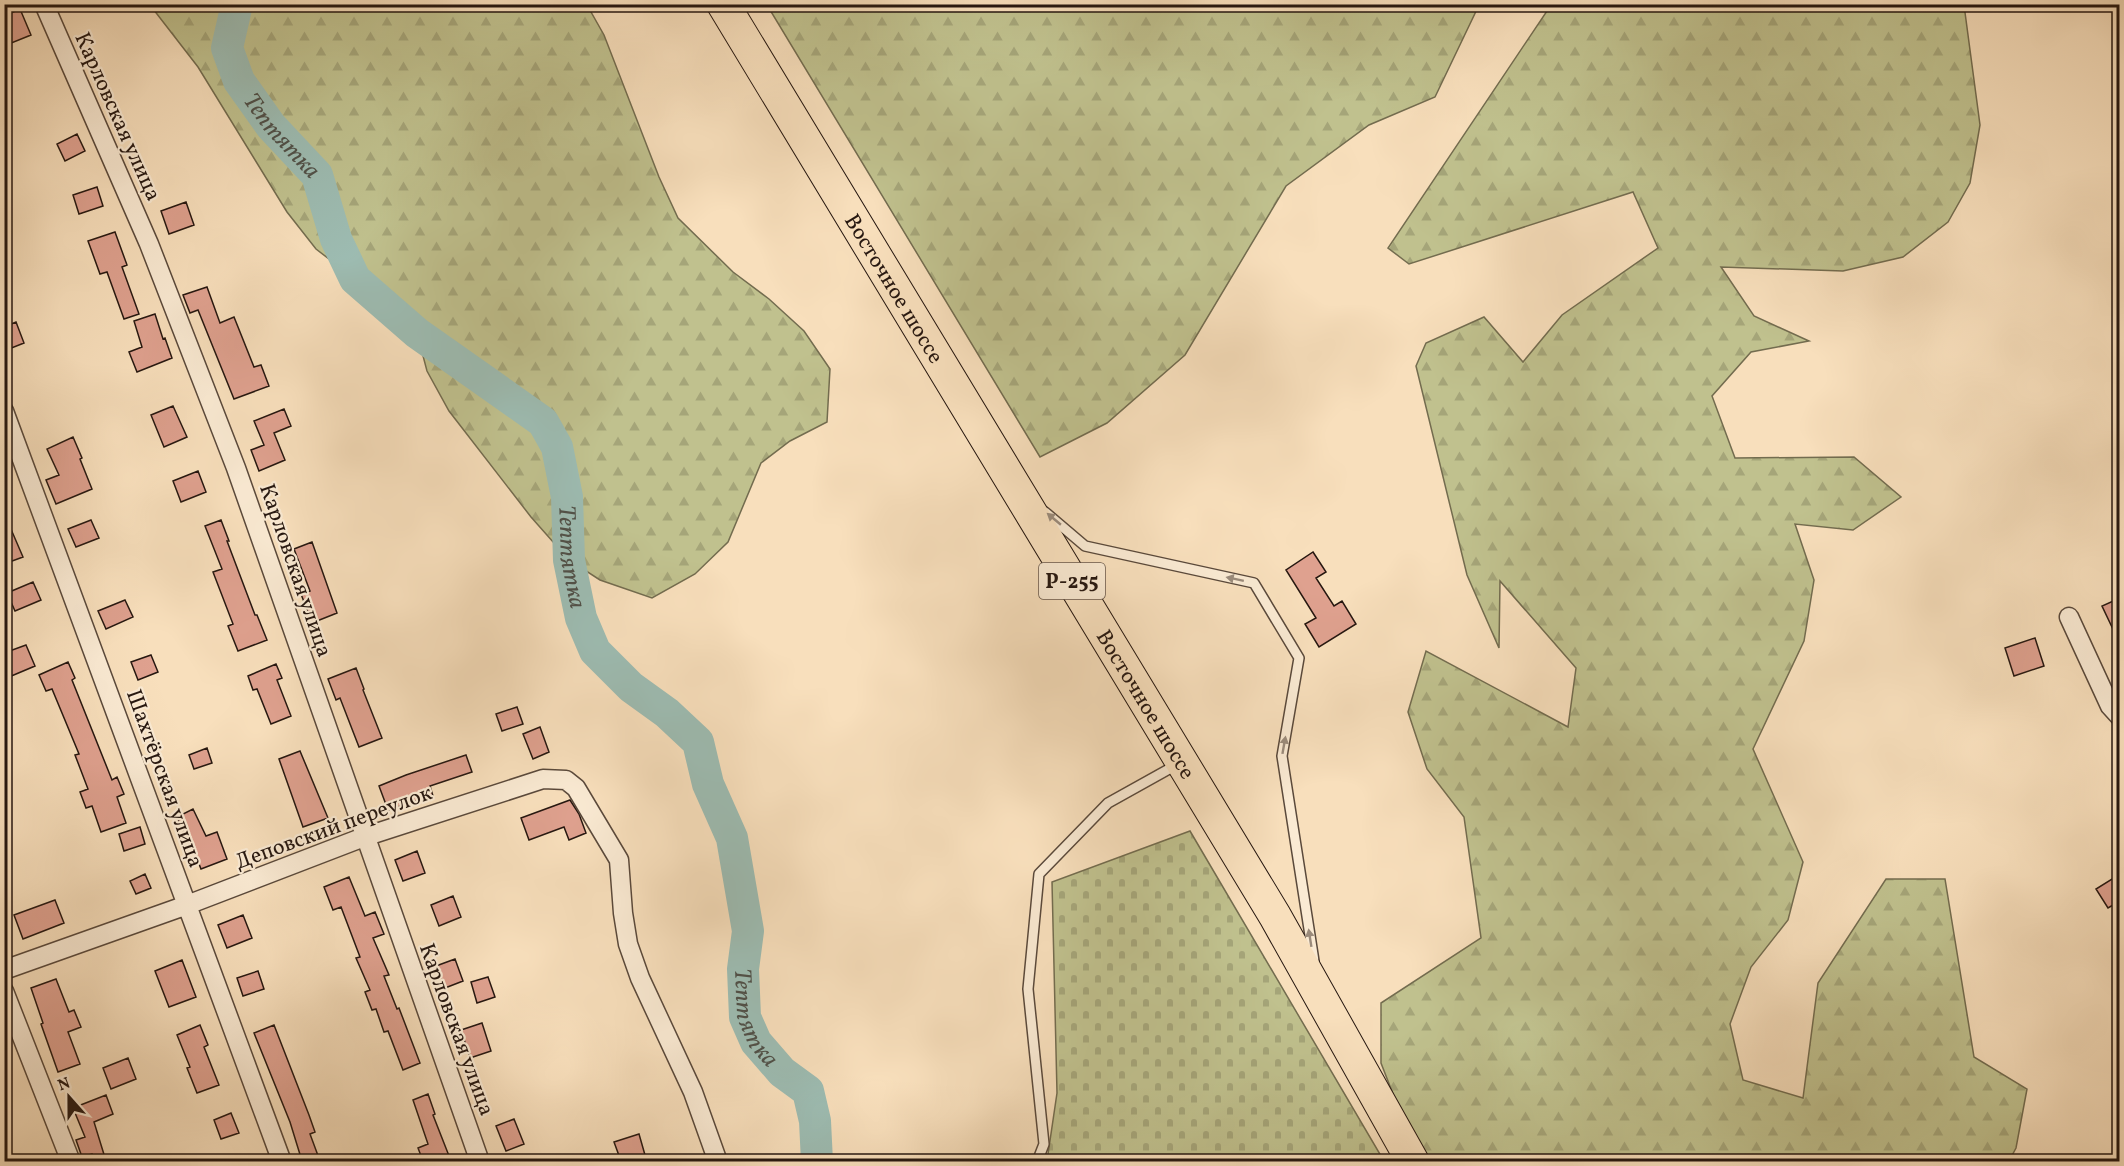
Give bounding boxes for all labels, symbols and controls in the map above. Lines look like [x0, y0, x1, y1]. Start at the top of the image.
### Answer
street label: Карловская улица [66, 28, 168, 206]
water label: Тептятка [234, 87, 327, 187]
street label: Восточное шоссе [835, 209, 950, 370]
street label: Карловская улица [250, 480, 339, 662]
water label: Тептятка [548, 505, 594, 612]
one-way arrow [1046, 513, 1062, 526]
road number: Р-255 [1039, 563, 1105, 599]
one-way arrow [1226, 574, 1245, 583]
street label: Восточное шоссе [1087, 624, 1202, 786]
street label: Шахтёрская улица [117, 685, 210, 872]
one-way arrow [1280, 735, 1289, 754]
street label: Деповский переулок [231, 778, 437, 878]
one-way arrow [1306, 928, 1315, 947]
street label: Карловская улица [410, 939, 501, 1121]
water label: Тептятка [724, 968, 786, 1075]
north arrow [39, 1067, 99, 1127]
text: N [55, 1072, 74, 1097]

